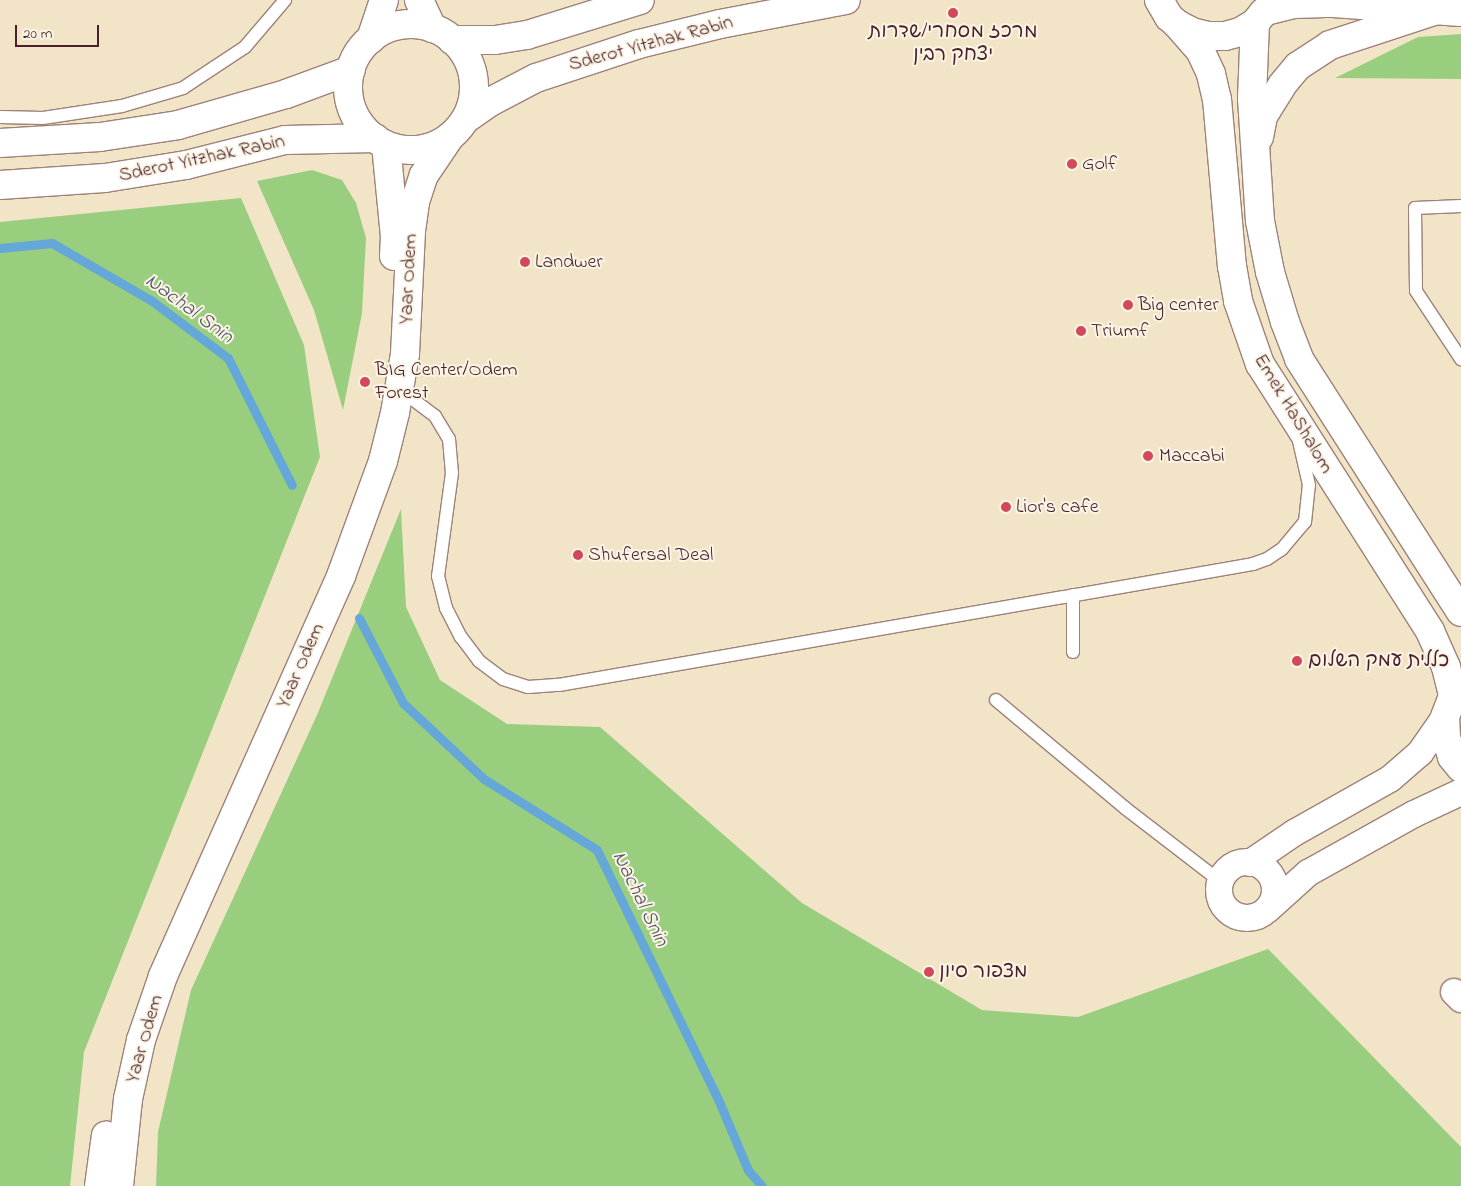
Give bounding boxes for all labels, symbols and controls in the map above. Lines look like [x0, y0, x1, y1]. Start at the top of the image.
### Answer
marker: מרכז מסחרי/שדרות יצחק רבין [947, 7, 959, 19]
street label: Sderot Yitzhak Rabin [566, 11, 736, 77]
scale bar [18, 15, 101, 47]
place label: מרכז מסחרי/שדרות יצחק רבין [868, 21, 1038, 68]
text: 20 m [23, 23, 52, 45]
street label: Sderot Yitzhak Rabin [117, 130, 287, 188]
place label: Golf [1082, 152, 1117, 176]
marker: Golf [1066, 158, 1078, 170]
street label: Yaar Odem [395, 233, 423, 325]
place label: Landwer [535, 250, 603, 274]
marker: Landwer [519, 256, 531, 268]
water label: Nachal Snin [140, 269, 238, 349]
place label: Big center [1138, 293, 1219, 317]
marker: Big center [1122, 299, 1134, 311]
place label: Triumf [1091, 319, 1148, 343]
marker: Triumf [1075, 325, 1087, 337]
street label: Emek HaShalom [1248, 350, 1338, 478]
place label: BIG Center/Odem Forest [375, 359, 517, 406]
marker: BIG Center/Odem Forest [359, 376, 371, 388]
place label: Maccabi [1159, 444, 1225, 468]
marker: Maccabi [1141, 449, 1155, 463]
place label: Lior's cafe [1016, 495, 1099, 519]
marker: Lior's cafe [1000, 501, 1012, 513]
place label: Shufersal Deal [588, 543, 713, 567]
marker: Shufersal Deal [572, 549, 584, 561]
street label: Yaar Odem [272, 620, 330, 712]
place label: כללית עמק השלום [1308, 649, 1449, 673]
marker: כללית עמק השלום [1290, 654, 1304, 668]
water label: Nachal Snin [606, 847, 674, 951]
place label: מצפור סיון [939, 960, 1028, 984]
marker: מצפור סיון [923, 966, 935, 978]
street label: Yaar Odem [121, 992, 169, 1086]

